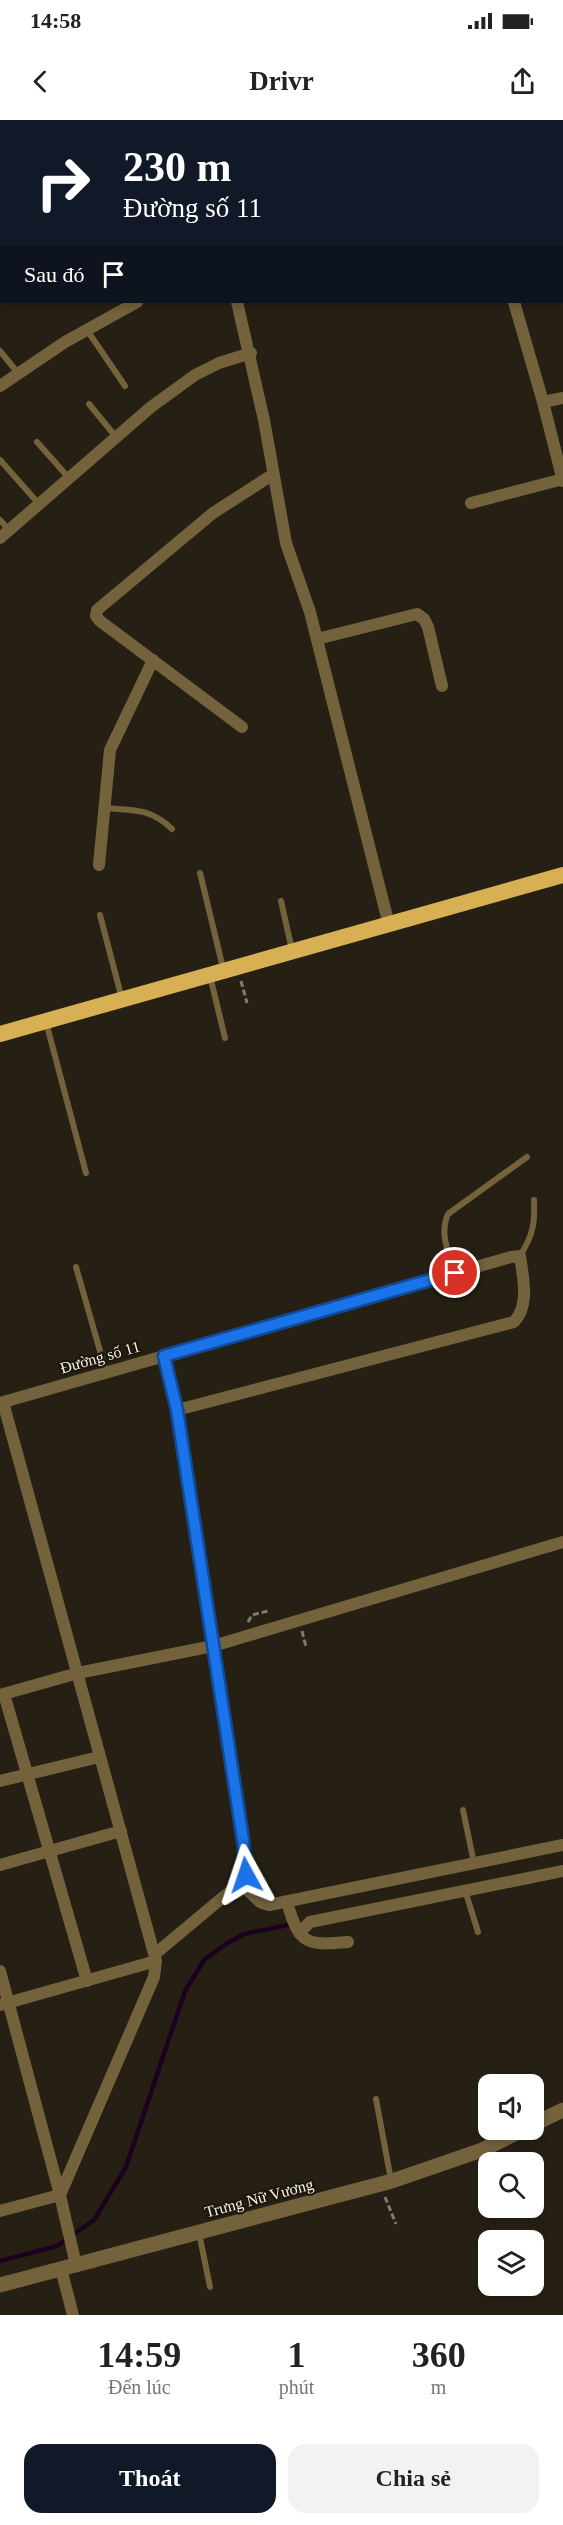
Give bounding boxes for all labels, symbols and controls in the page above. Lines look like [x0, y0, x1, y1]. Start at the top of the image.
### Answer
text: 14:58 [30, 8, 81, 33]
icon: back [24, 65, 57, 98]
icon: share [506, 65, 539, 98]
text: Drivr [249, 66, 314, 96]
icon: right [24, 144, 102, 222]
text: 230 m [123, 144, 232, 190]
text: Đường số 11 [123, 193, 262, 223]
icon: arrive [97, 258, 130, 291]
text: Sau đó [24, 262, 85, 287]
pin [429, 1247, 480, 1298]
icon: arrive [438, 1256, 471, 1289]
street label: Đường số 11 [58, 1337, 142, 1377]
position arrow [214, 1843, 278, 1907]
map controls [478, 2074, 544, 2296]
button: sound [478, 2074, 544, 2140]
button: search [478, 2152, 544, 2218]
street label: Trưng Nữ Vương [203, 2175, 315, 2222]
button: layers [478, 2230, 544, 2296]
text: 14:59 [97, 2335, 181, 2375]
text: 1 [288, 2335, 306, 2375]
text: 360 [412, 2335, 466, 2375]
text: Đến lúc [108, 2376, 171, 2398]
text: phút [279, 2376, 314, 2398]
text: m [431, 2376, 446, 2398]
button: Thoát [24, 2444, 276, 2513]
button: Chia sẻ [288, 2444, 539, 2513]

